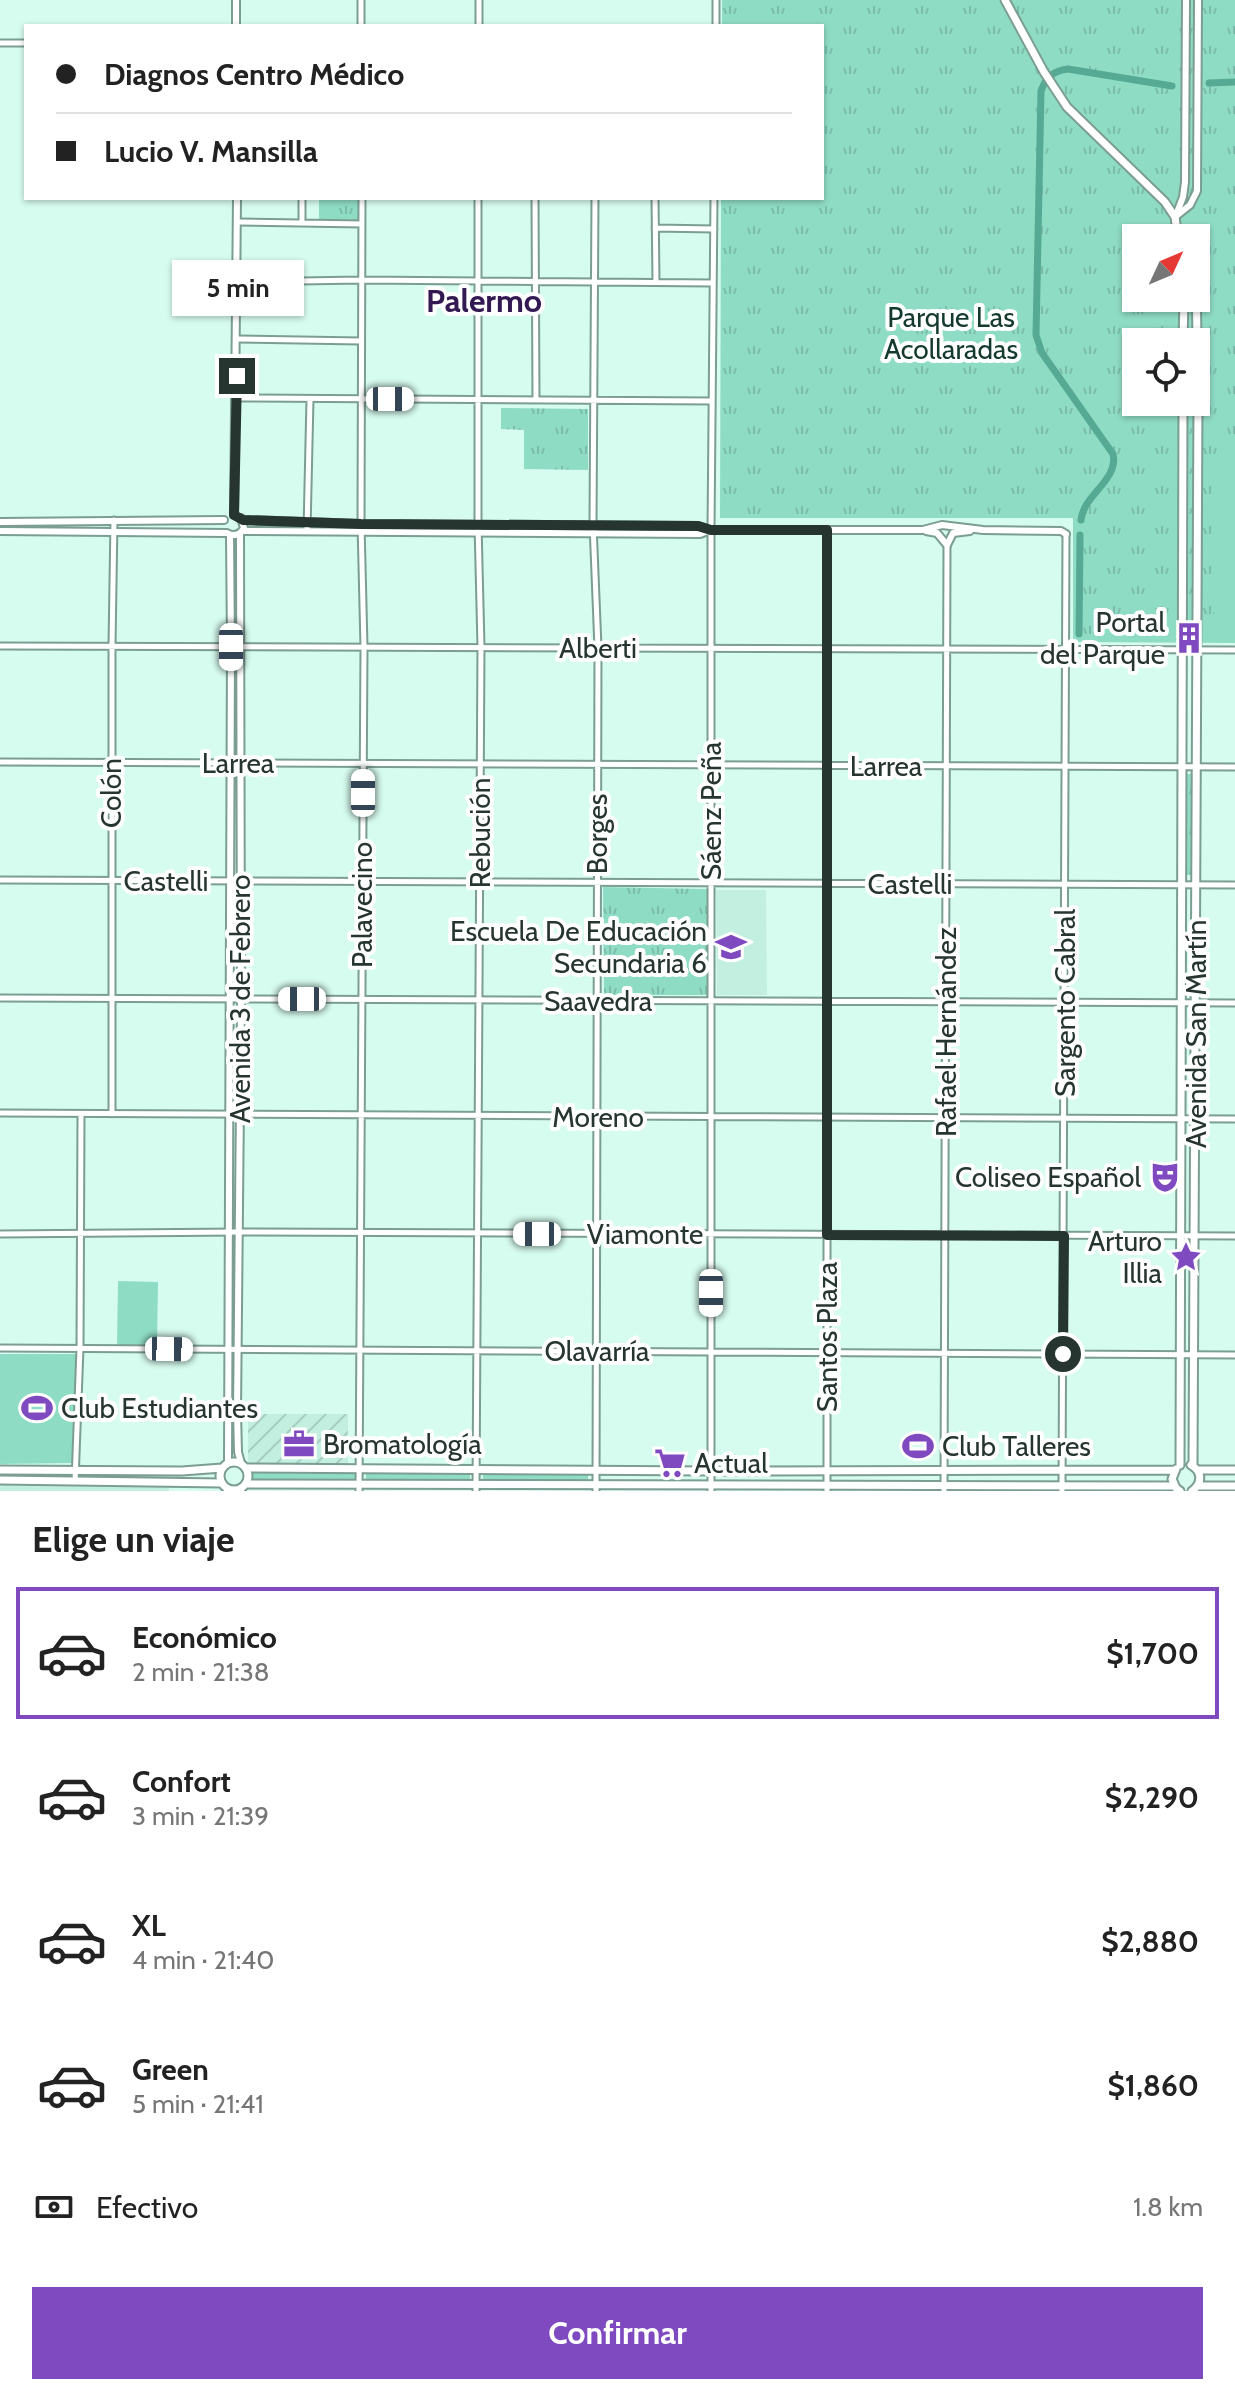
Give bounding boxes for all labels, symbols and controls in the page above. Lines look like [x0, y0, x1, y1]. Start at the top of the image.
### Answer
text: Diagnos Centro Médico [104, 56, 404, 93]
text: Lucio V. Mansilla [104, 133, 318, 170]
north arrow [1122, 224, 1210, 312]
map controls [1122, 224, 1210, 416]
callout: 5 min [171, 260, 303, 316]
text: 5 min [207, 272, 270, 304]
district label: Palermo [426, 281, 542, 320]
park label: Parque Las Acollaradas [884, 300, 1018, 366]
button: locate [1122, 328, 1210, 416]
route end [219, 358, 255, 394]
car [366, 387, 414, 411]
place label: Portal del Parque [1040, 605, 1165, 671]
building icon: Portal del Parque [1172, 621, 1206, 655]
car [219, 623, 243, 671]
street label: Alberti [559, 631, 637, 665]
street label: Sáenz Peña [694, 741, 728, 880]
street label: Larrea [202, 746, 275, 780]
street label: Larrea [850, 749, 923, 783]
street label: Colón [94, 758, 128, 828]
car [351, 769, 375, 817]
street label: Rebución [463, 778, 497, 888]
street label: Borges [580, 794, 614, 874]
street label: Palavecino [345, 842, 379, 968]
street label: Castelli [123, 864, 209, 898]
street label: Castelli [867, 867, 953, 901]
street label: Avenida 3 de Febrero [223, 875, 257, 1123]
street label: Sargento Cabral [1048, 909, 1082, 1097]
place label: Escuela De Educación Secundaria 6 [450, 914, 707, 980]
street label: Avenida San Martín [1179, 920, 1213, 1148]
street label: Rafael Hernández [929, 927, 963, 1137]
school or university icon: Escuela De Educación Secundaria 6 [714, 930, 748, 964]
street label: Saavedra [544, 984, 653, 1018]
car [278, 987, 326, 1011]
street label: Moreno [552, 1100, 644, 1134]
place label: Coliseo Español [955, 1160, 1141, 1194]
theatre icon: Coliseo Español [1148, 1160, 1182, 1194]
street label: Viamonte [587, 1217, 703, 1251]
car [513, 1222, 561, 1246]
place label: Arturo Illia [1088, 1224, 1163, 1290]
place icon: Arturo Illia [1169, 1240, 1203, 1274]
street label: Santos Plaza [810, 1261, 844, 1412]
car [699, 1269, 723, 1317]
street label: Olavarría [544, 1334, 650, 1368]
route start [1045, 1336, 1081, 1372]
car [145, 1337, 193, 1361]
sports icon: Club Estudiantes [20, 1391, 54, 1425]
place label: Club Estudiantes [61, 1391, 258, 1425]
office icon: Bromatología [282, 1427, 316, 1461]
place label: Bromatología [323, 1427, 482, 1461]
sports icon: Club Talleres [901, 1429, 935, 1463]
place label: Club Talleres [942, 1429, 1091, 1463]
supermarket icon: Actual [653, 1446, 687, 1480]
place label: Actual [694, 1446, 768, 1480]
text: Elige un viaje [32, 1517, 235, 1561]
icon: car [36, 1617, 108, 1689]
text: Económico [132, 1619, 277, 1656]
text: $1,700 [1106, 1635, 1199, 1672]
text: 2 min · 21:38 [132, 1656, 270, 1688]
icon: car [36, 1761, 108, 1833]
text: Confort [132, 1763, 231, 1800]
text: $2,290 [1105, 1779, 1199, 1816]
text: 3 min · 21:39 [132, 1800, 269, 1832]
icon: car [36, 1905, 108, 1977]
text: XL [132, 1907, 166, 1944]
text: $2,880 [1101, 1923, 1199, 1960]
text: 4 min · 21:40 [132, 1944, 274, 1976]
icon: car [36, 2049, 108, 2121]
text: Green [132, 2051, 209, 2088]
text: $1,860 [1107, 2067, 1199, 2104]
text: 5 min · 21:41 [132, 2088, 264, 2120]
icon: cash [32, 2185, 76, 2229]
text: Efectivo [96, 2189, 198, 2226]
text: 1.8 km [1133, 2191, 1203, 2223]
button: Confirmar [32, 2287, 1203, 2379]

